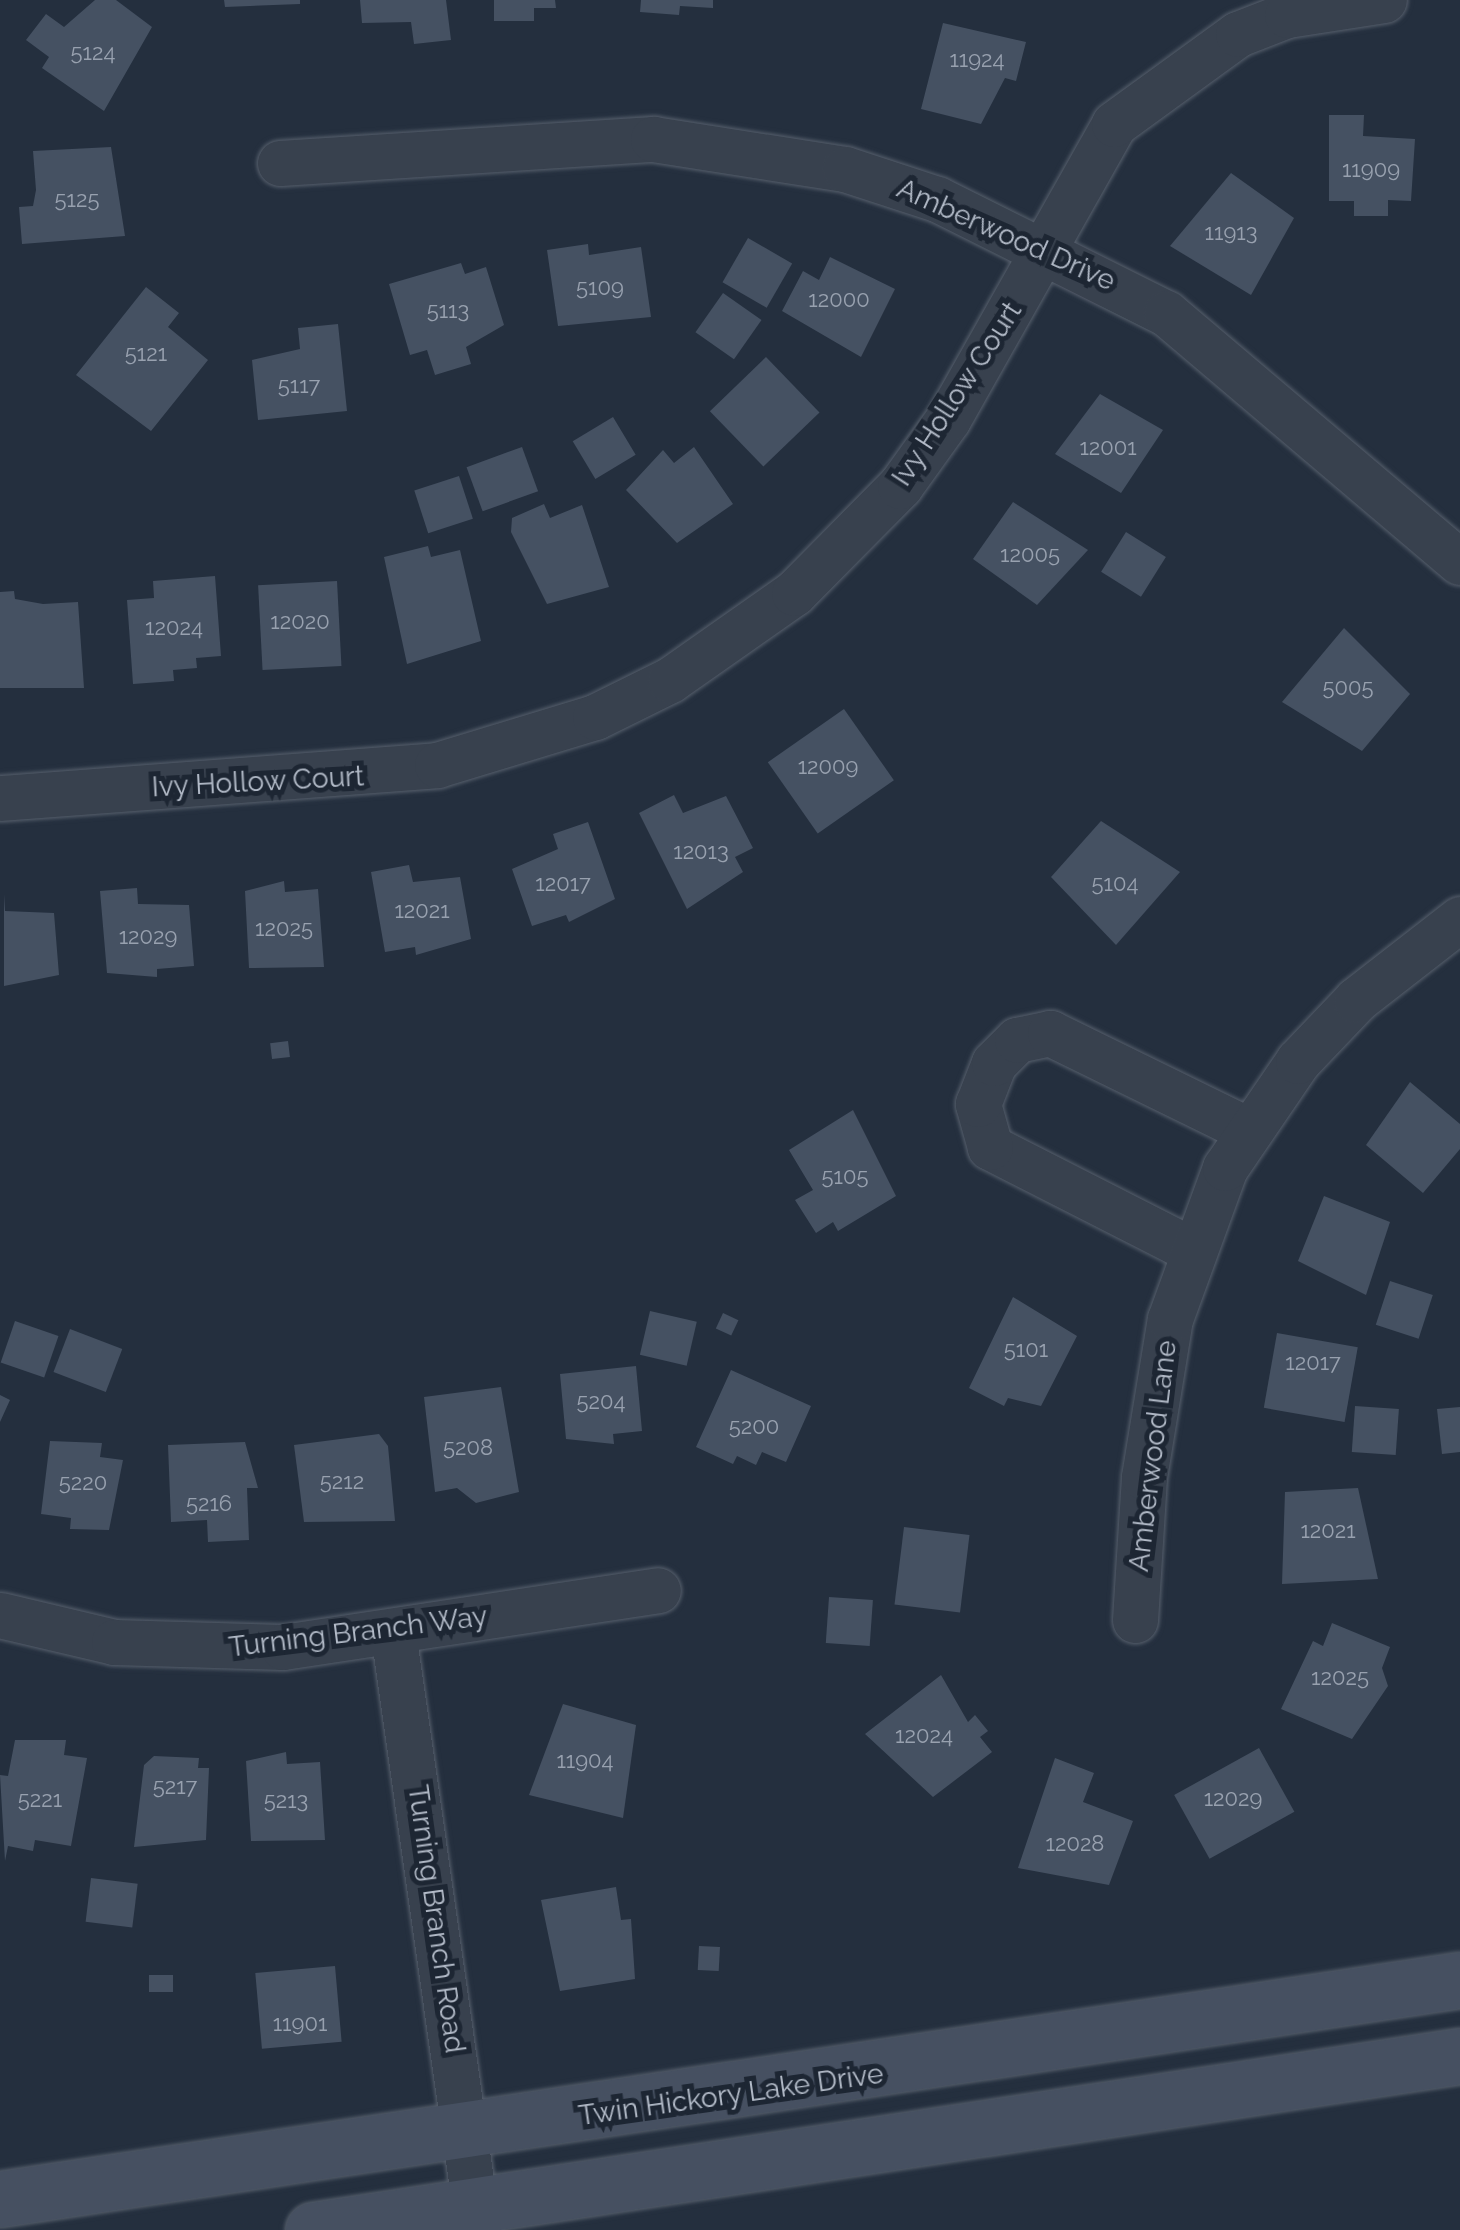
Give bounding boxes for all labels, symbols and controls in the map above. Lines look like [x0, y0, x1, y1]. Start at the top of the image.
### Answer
house number: 5124 [71, 40, 115, 66]
house number: 11924 [949, 47, 1005, 73]
house number: 11909 [1342, 157, 1400, 183]
street label: Amberwood Drive [892, 172, 1120, 298]
house number: 5125 [55, 187, 99, 213]
house number: 11913 [1205, 220, 1257, 246]
house number: 5109 [576, 275, 624, 301]
house number: 12000 [808, 287, 870, 313]
street label: Ivy Hollow Court [885, 295, 1029, 493]
house number: 5113 [427, 298, 469, 324]
house number: 5121 [125, 341, 167, 367]
house number: 5117 [278, 373, 320, 399]
house number: 12001 [1079, 435, 1137, 461]
house number: 12005 [1000, 542, 1060, 568]
house number: 12020 [270, 609, 330, 635]
house number: 12024 [145, 615, 203, 641]
house number: 5005 [1323, 675, 1373, 701]
house number: 12009 [798, 754, 858, 780]
street label: Ivy Hollow Court [150, 760, 366, 804]
house number: 12013 [673, 839, 729, 865]
house number: 12017 [535, 871, 591, 897]
house number: 5104 [1092, 871, 1138, 897]
house number: 12021 [394, 898, 450, 924]
house number: 12025 [255, 916, 313, 942]
house number: 12029 [119, 924, 177, 950]
house number: 5105 [822, 1164, 868, 1190]
house number: 5101 [1004, 1337, 1048, 1363]
street label: Amberwood Lane [1122, 1338, 1184, 1574]
house number: 12017 [1285, 1350, 1341, 1376]
house number: 5204 [577, 1389, 625, 1415]
house number: 5200 [729, 1414, 779, 1440]
house number: 5208 [443, 1435, 493, 1461]
house number: 5212 [320, 1469, 364, 1495]
house number: 5220 [59, 1470, 107, 1496]
house number: 5216 [186, 1491, 232, 1517]
house number: 12021 [1300, 1518, 1356, 1544]
street label: Turning Branch Way [226, 1599, 490, 1665]
house number: 12025 [1311, 1665, 1369, 1691]
house number: 12024 [895, 1723, 953, 1749]
house number: 11904 [556, 1748, 614, 1774]
house number: 5217 [153, 1774, 197, 1800]
street label: Turning Branch Road [401, 1783, 471, 2055]
house number: 12029 [1204, 1786, 1262, 1812]
house number: 5221 [18, 1787, 62, 1813]
house number: 5213 [264, 1788, 308, 1814]
house number: 12028 [1046, 1831, 1104, 1857]
house number: 11901 [273, 2011, 327, 2037]
street label: Twin Hickory Lake Drive [576, 2057, 886, 2133]

